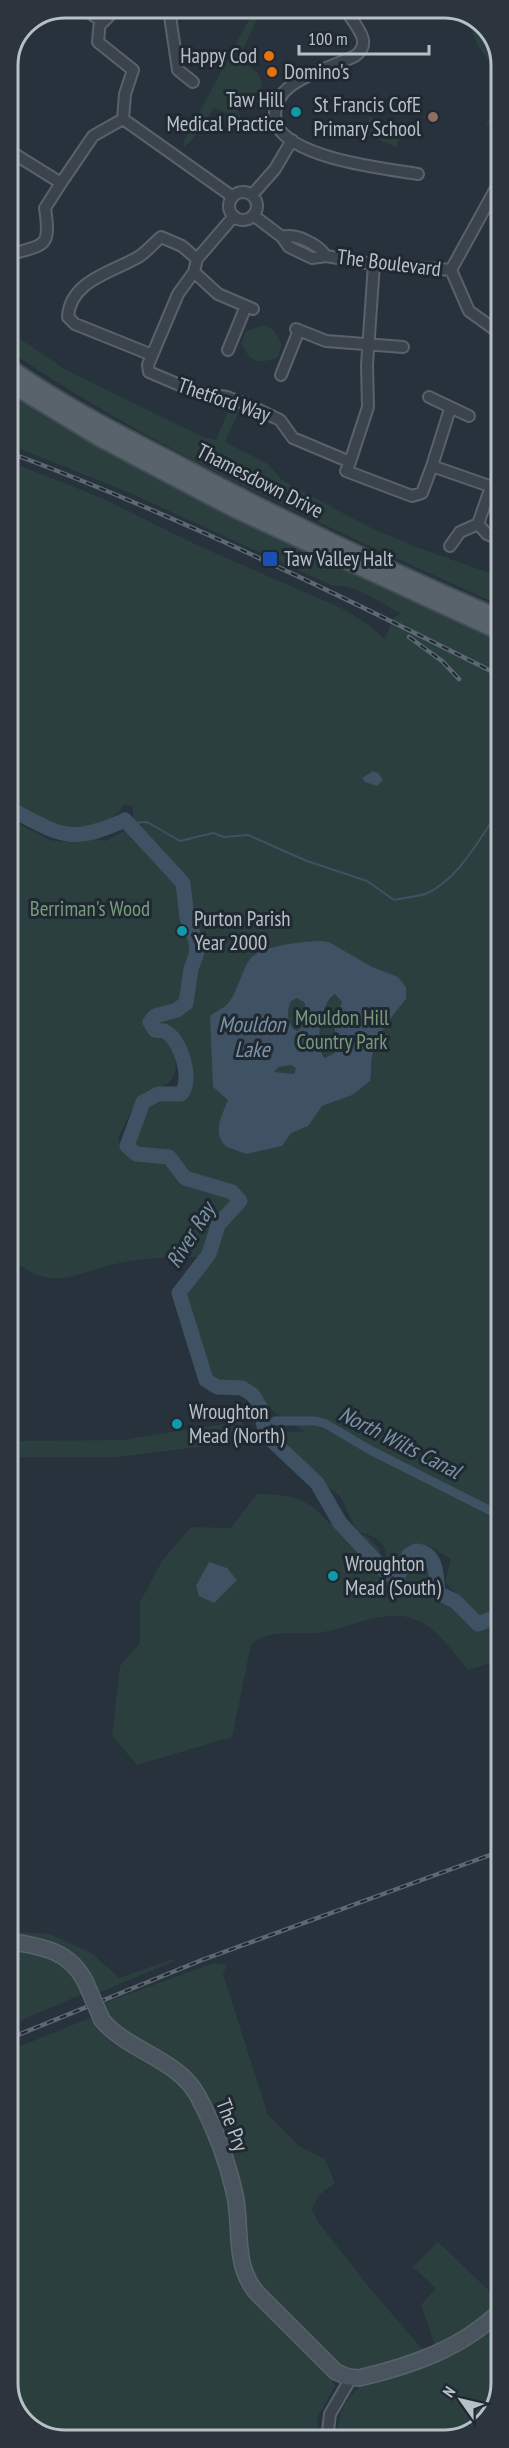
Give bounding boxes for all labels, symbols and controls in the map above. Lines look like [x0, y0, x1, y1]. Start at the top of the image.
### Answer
scale bar [299, 18, 430, 56]
text: 100 m [308, 27, 348, 50]
place label: Happy Cod [180, 42, 257, 69]
marker: Happy Cod [262, 49, 276, 63]
place label: Domino's [284, 58, 349, 85]
marker: Domino's [265, 65, 279, 79]
place label: Taw Hill Medical Practice [166, 86, 284, 137]
place label: St Francis CofE Primary School [313, 91, 421, 142]
marker: Taw Hill Medical Practice [289, 105, 303, 119]
marker: St Francis CofE Primary School [426, 110, 440, 124]
street label: The Boulevard [336, 243, 443, 282]
street label: Thetford Way [174, 371, 274, 428]
street label: Thamesdown Drive [192, 437, 328, 524]
place label: Taw Valley Halt [284, 545, 394, 572]
marker: Taw Valley Halt [261, 550, 279, 568]
park label: Berriman's Wood [30, 895, 150, 922]
place label: Purton Parish Year 2000 [194, 905, 291, 956]
marker: Purton Parish Year 2000 [175, 924, 189, 938]
park label: Mouldon Hill Country Park [295, 1004, 389, 1055]
water label: Mouldon Lake [219, 1010, 287, 1063]
water label: River Ray [159, 1195, 222, 1273]
place label: Wroughton Mead (North) [189, 1398, 285, 1449]
water label: North Wilts Canal [334, 1399, 467, 1486]
marker: Wroughton Mead (North) [170, 1417, 184, 1431]
place label: Wroughton Mead (South) [345, 1550, 441, 1601]
marker: Wroughton Mead (South) [326, 1569, 340, 1583]
street label: The Pry [210, 2095, 255, 2155]
north arrow [431, 2370, 491, 2430]
text: N [438, 2382, 459, 2401]

